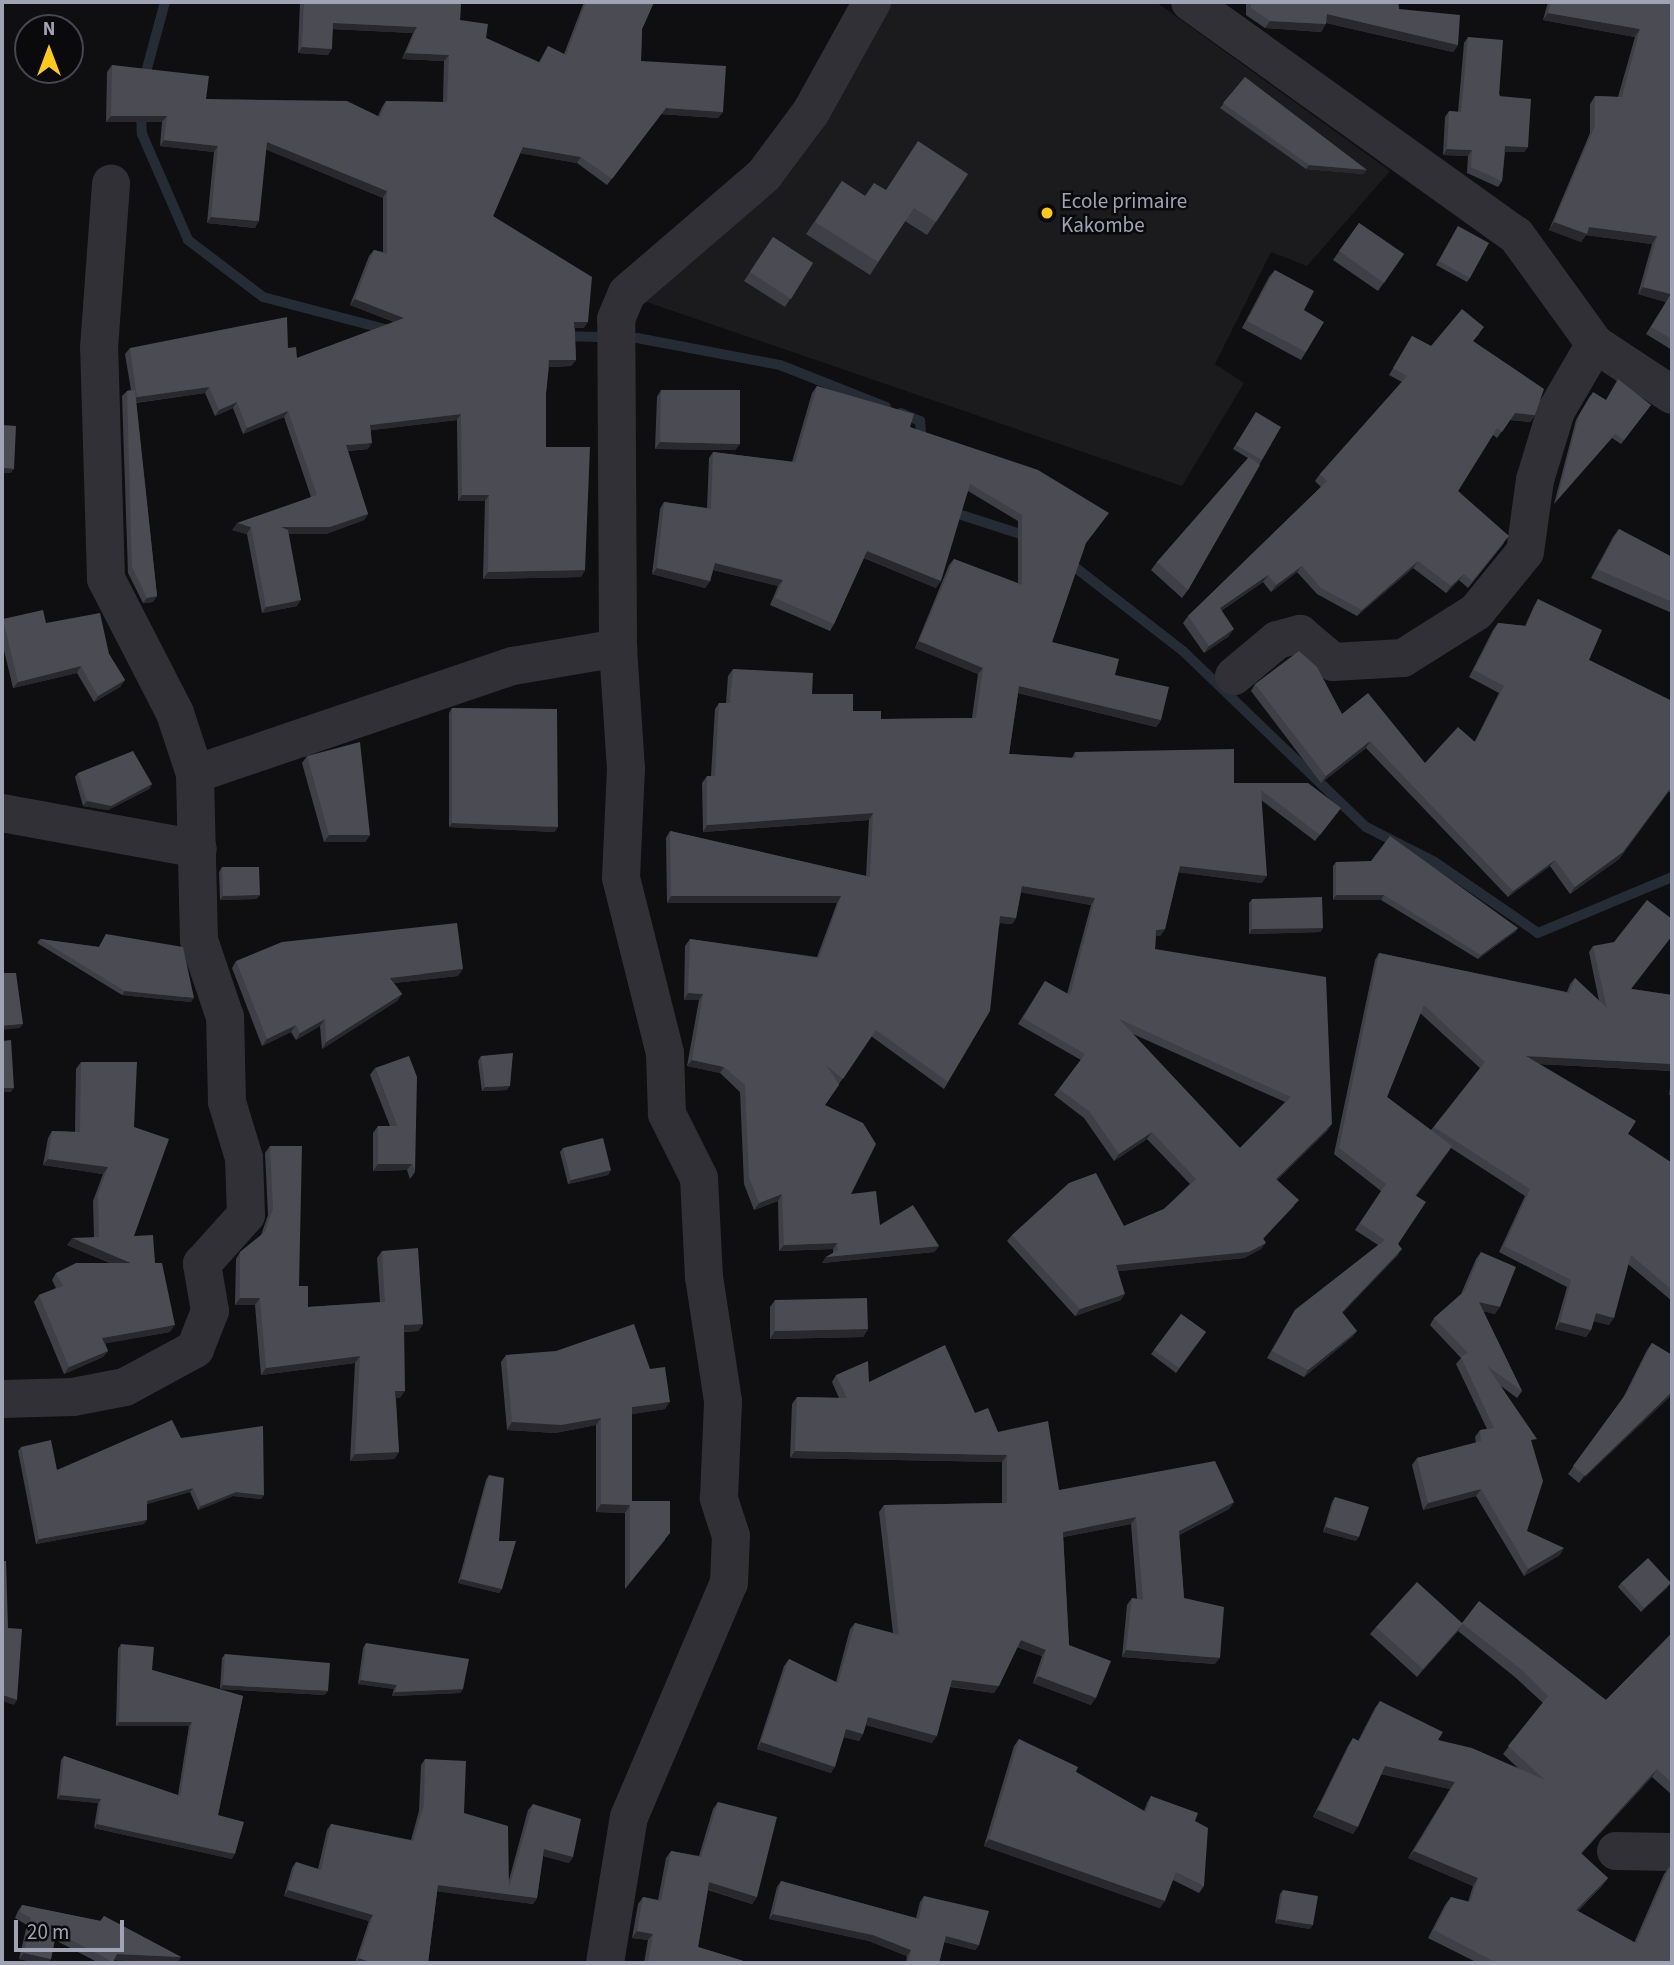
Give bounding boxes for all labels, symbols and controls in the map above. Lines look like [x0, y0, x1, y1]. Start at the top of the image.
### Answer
north arrow [14, 14, 84, 84]
text: N [43, 16, 55, 43]
place label: Ecole primaire Kakombe [1061, 188, 1187, 238]
marker: Ecole primaire Kakombe [1039, 205, 1055, 221]
scale bar [18, 1906, 128, 1950]
text: 20 m [27, 1917, 69, 1947]

